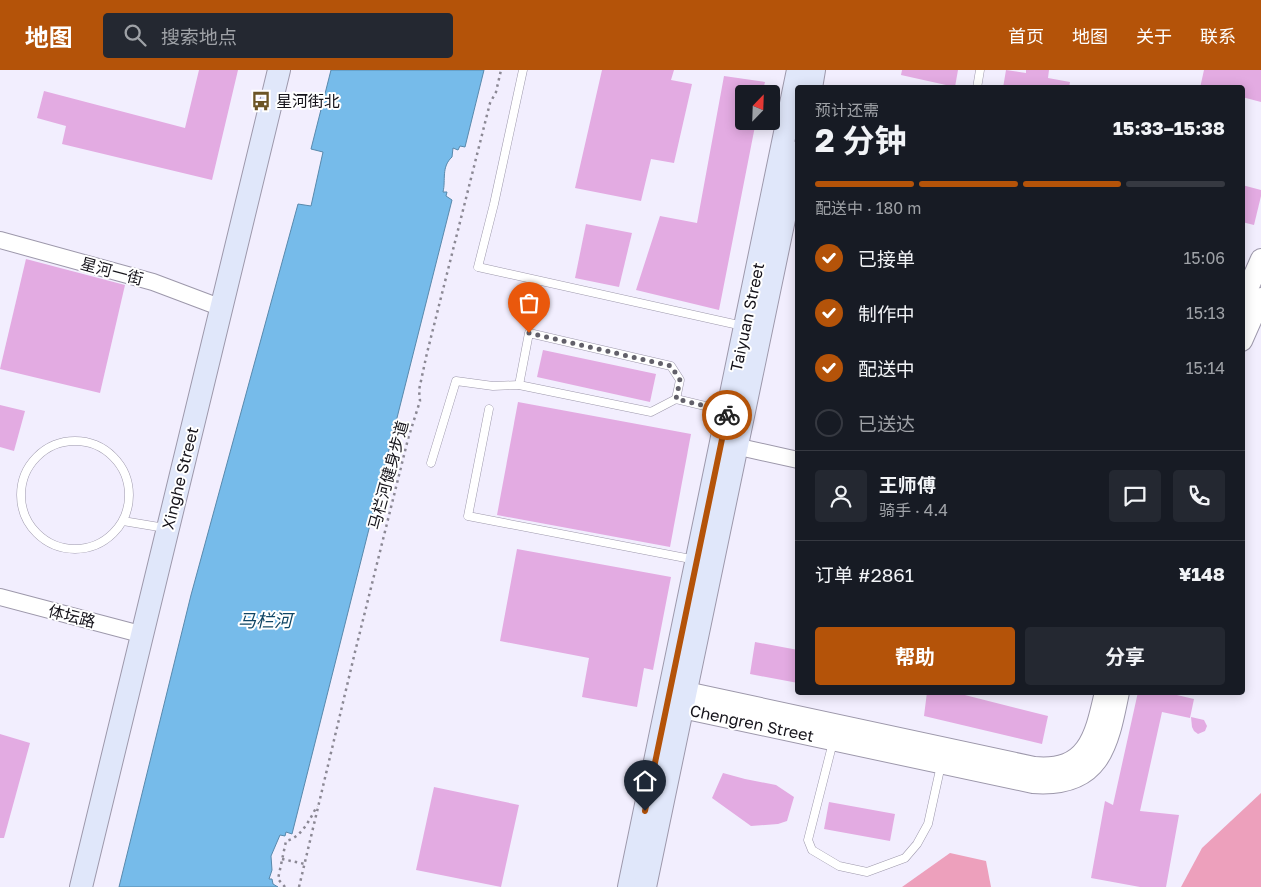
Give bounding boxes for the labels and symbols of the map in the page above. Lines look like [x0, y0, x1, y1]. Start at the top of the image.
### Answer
north arrow [735, 85, 780, 130]
bus stop icon: 星河街北 [250, 90, 272, 112]
place label: 星河街北 [276, 91, 340, 111]
street label: 星河一街 [78, 253, 146, 289]
street label: Taiyuan Street [726, 261, 768, 373]
pin [508, 282, 550, 333]
courier [702, 390, 752, 440]
street label: 马栏河健身步道 [364, 418, 412, 532]
street label: Xinghe Street [158, 425, 202, 531]
street label: 体坛路 [46, 600, 98, 632]
water label: 马栏河 [238, 609, 295, 631]
street label: Chengren Street [688, 700, 816, 746]
pin [624, 760, 666, 811]

